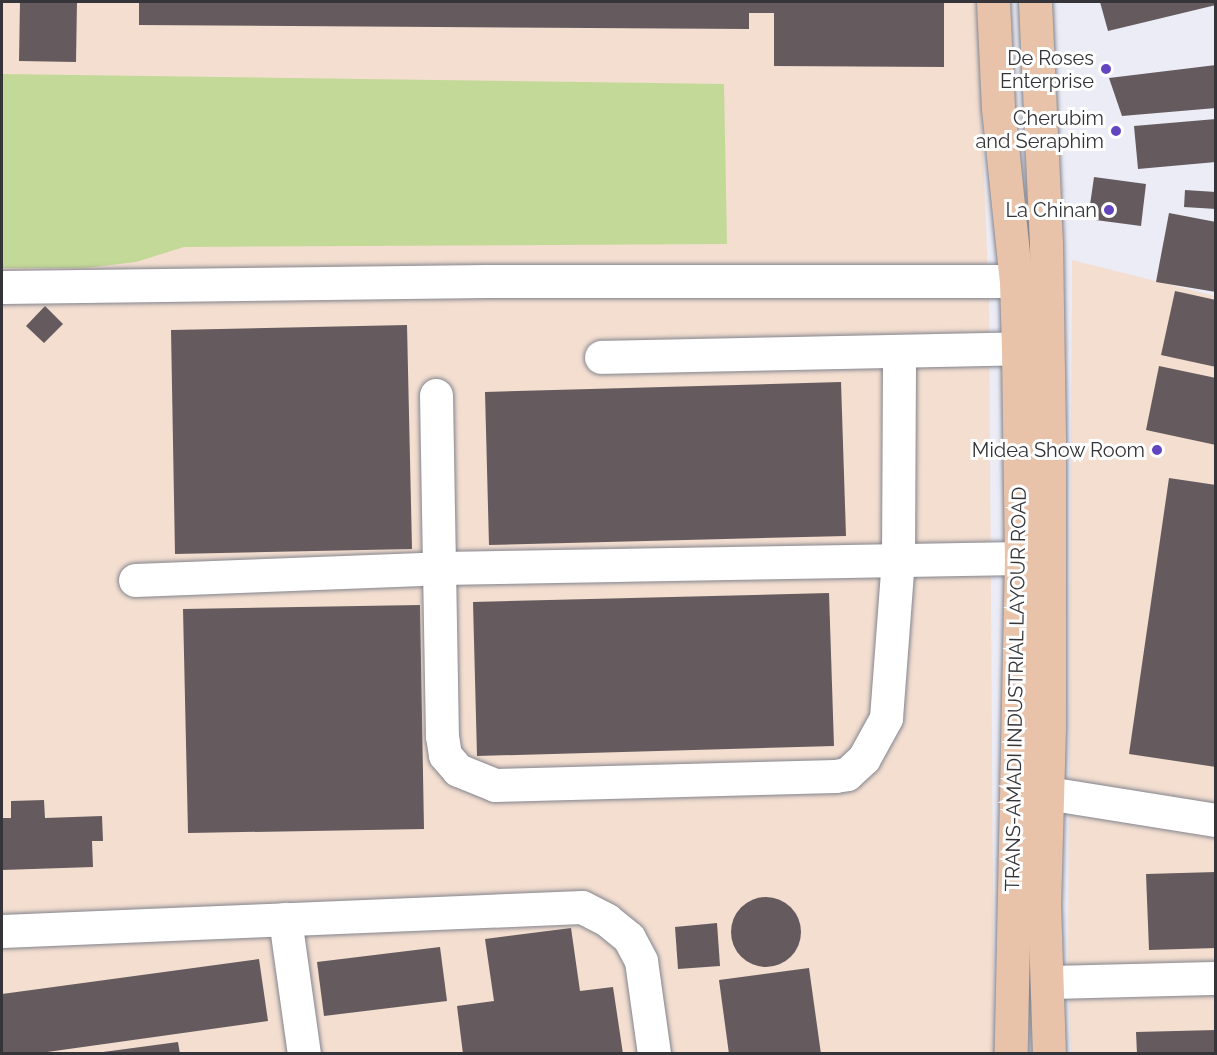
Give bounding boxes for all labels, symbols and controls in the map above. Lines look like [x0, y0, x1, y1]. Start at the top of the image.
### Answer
place label: De Roses Enterprise [1000, 46, 1094, 93]
marker: De Roses Enterprise [1099, 62, 1113, 76]
place label: Cherubim and Seraphim [975, 107, 1104, 154]
marker: Cherubim and Seraphim [1109, 124, 1123, 138]
place label: La Chinan [1005, 198, 1097, 222]
marker: La Chinan [1102, 203, 1116, 217]
place label: Midea Show Room [971, 438, 1145, 462]
marker: Midea Show Room [1150, 443, 1164, 457]
street label: TRANS-AMADI INDUSTRIAL LAYOUR ROAD [1000, 486, 1032, 892]

